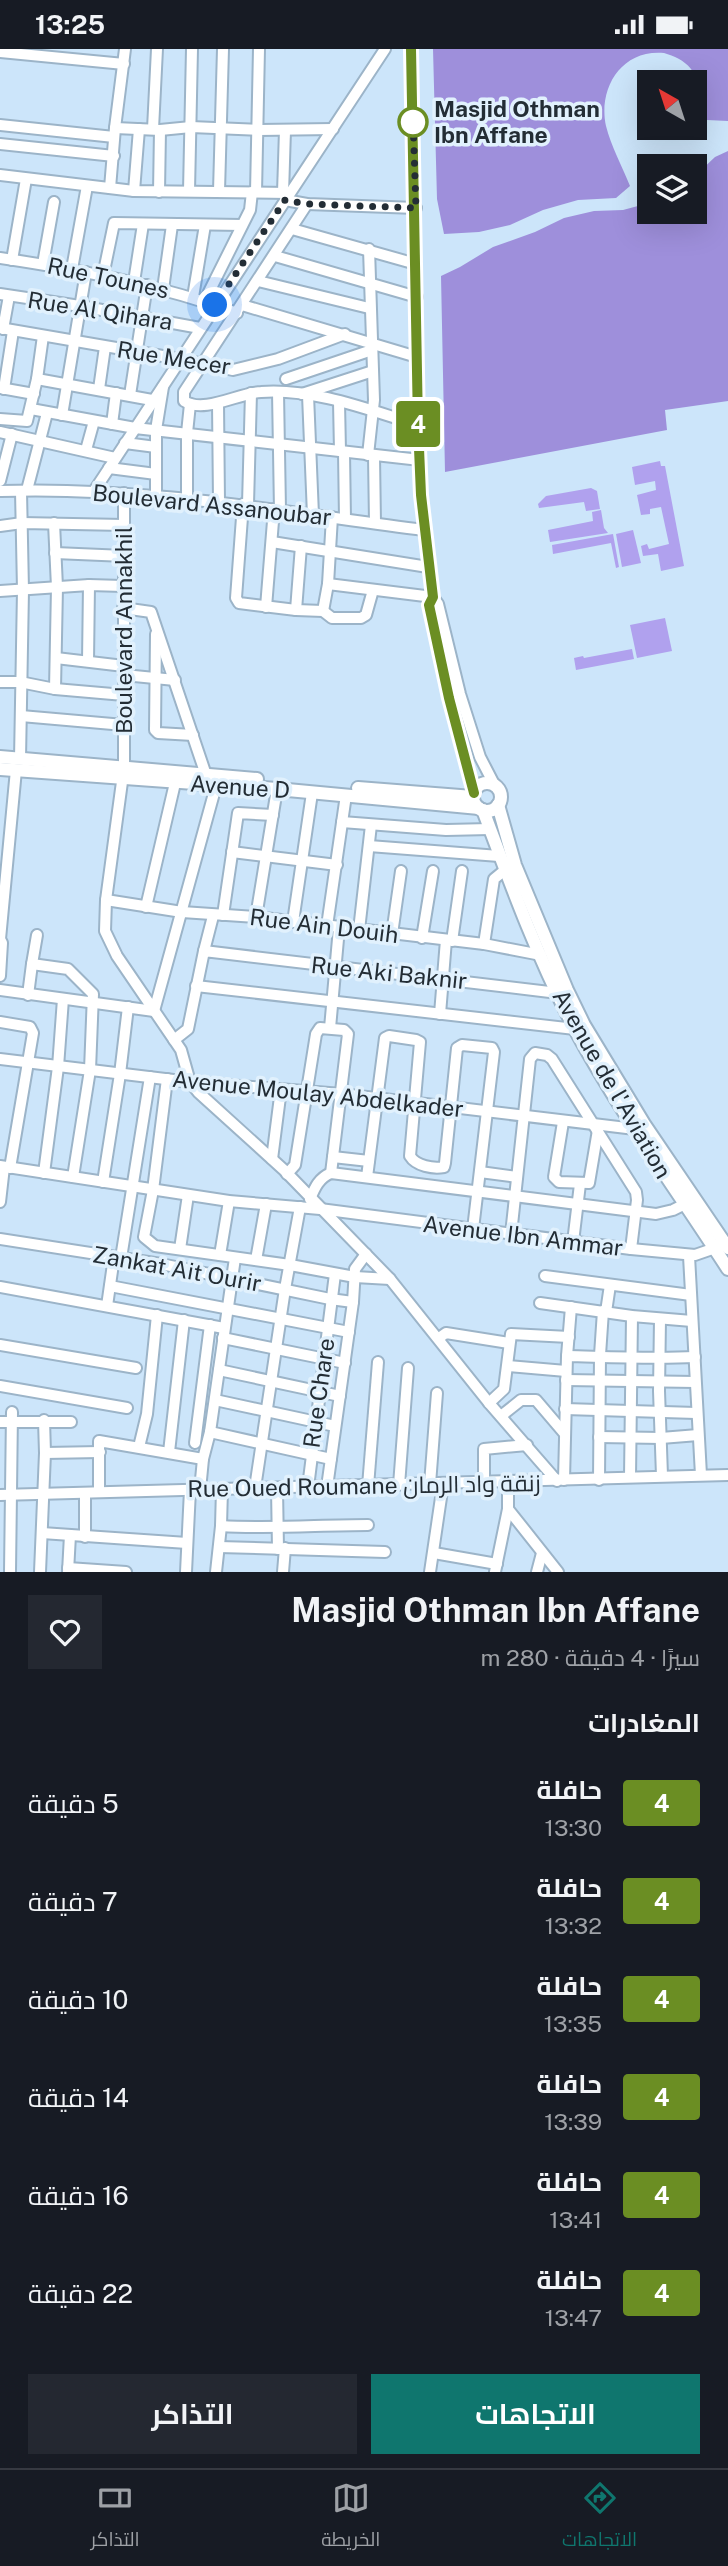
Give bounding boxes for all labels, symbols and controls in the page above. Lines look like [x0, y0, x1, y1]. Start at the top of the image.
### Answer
text: 13:25 [35, 9, 105, 40]
north arrow [637, 70, 707, 140]
map controls [637, 70, 707, 224]
place label: Masjid Othman Ibn Affane [434, 95, 600, 148]
marker: Masjid Othman Ibn Affane [398, 107, 428, 137]
button: layers [637, 154, 707, 224]
street label: Rue Tounes [45, 251, 171, 304]
street label: Rue Al Qihara [26, 286, 174, 335]
your location [197, 287, 232, 322]
street label: Rue Mecer [115, 335, 233, 380]
line badge: 4 [395, 401, 441, 447]
text: 4 [410, 410, 426, 438]
street label: Boulevard Assanoubar [91, 479, 333, 530]
street label: Boulevard Annakhil [110, 526, 137, 734]
street label: Avenue D [189, 770, 291, 803]
street label: Rue Ain Douih [248, 903, 400, 948]
street label: Rue Aki Baknir [310, 951, 468, 994]
street label: Avenue de l'Aviation [547, 985, 677, 1183]
street label: Avenue Moulay Abdelkader [171, 1065, 465, 1122]
street label: Avenue Ibn Ammar [422, 1210, 625, 1261]
street label: Zankat Ait Ourir [91, 1240, 264, 1297]
street label: Rue Chare [297, 1336, 340, 1450]
street label: Rue Oued Roumane زنقة واد الرمان [187, 1469, 541, 1503]
text: Masjid Othman Ibn Affane [291, 1591, 700, 1629]
button: heart [28, 1595, 102, 1669]
text: سيرًا · 4 دقيقة · 280 m [481, 1644, 700, 1671]
text: المغادرات [588, 1707, 700, 1738]
text: حافلة [537, 1774, 602, 1805]
text: 5 دقيقة [28, 1788, 119, 1819]
text: 4 [654, 1789, 669, 1817]
text: 13:30 [545, 1814, 602, 1841]
text: حافلة [537, 1872, 602, 1903]
text: 7 دقيقة [28, 1886, 118, 1917]
text: 4 [654, 1887, 669, 1915]
text: 13:32 [545, 1912, 602, 1939]
text: حافلة [537, 1970, 602, 2001]
text: 10 دقيقة [28, 1984, 128, 2015]
text: 4 [654, 1985, 669, 2013]
text: 13:35 [544, 2010, 602, 2037]
text: حافلة [537, 2068, 602, 2099]
text: 14 دقيقة [28, 2082, 129, 2113]
text: 4 [654, 2083, 669, 2111]
text: 13:39 [544, 2108, 602, 2135]
text: حافلة [537, 2166, 602, 2197]
text: 16 دقيقة [28, 2180, 129, 2211]
text: 4 [654, 2181, 669, 2209]
text: 13:41 [549, 2206, 602, 2233]
text: حافلة [537, 2264, 602, 2295]
text: 22 دقيقة [28, 2278, 133, 2309]
text: 4 [654, 2279, 669, 2307]
text: 13:47 [545, 2304, 602, 2331]
button: التذاكر [28, 2374, 357, 2454]
button: الاتجاهات [371, 2374, 700, 2454]
tab: التذاكر [91, 2479, 140, 2557]
tab: الخريطة [321, 2479, 380, 2557]
tab: الاتجاهات [562, 2479, 637, 2557]

